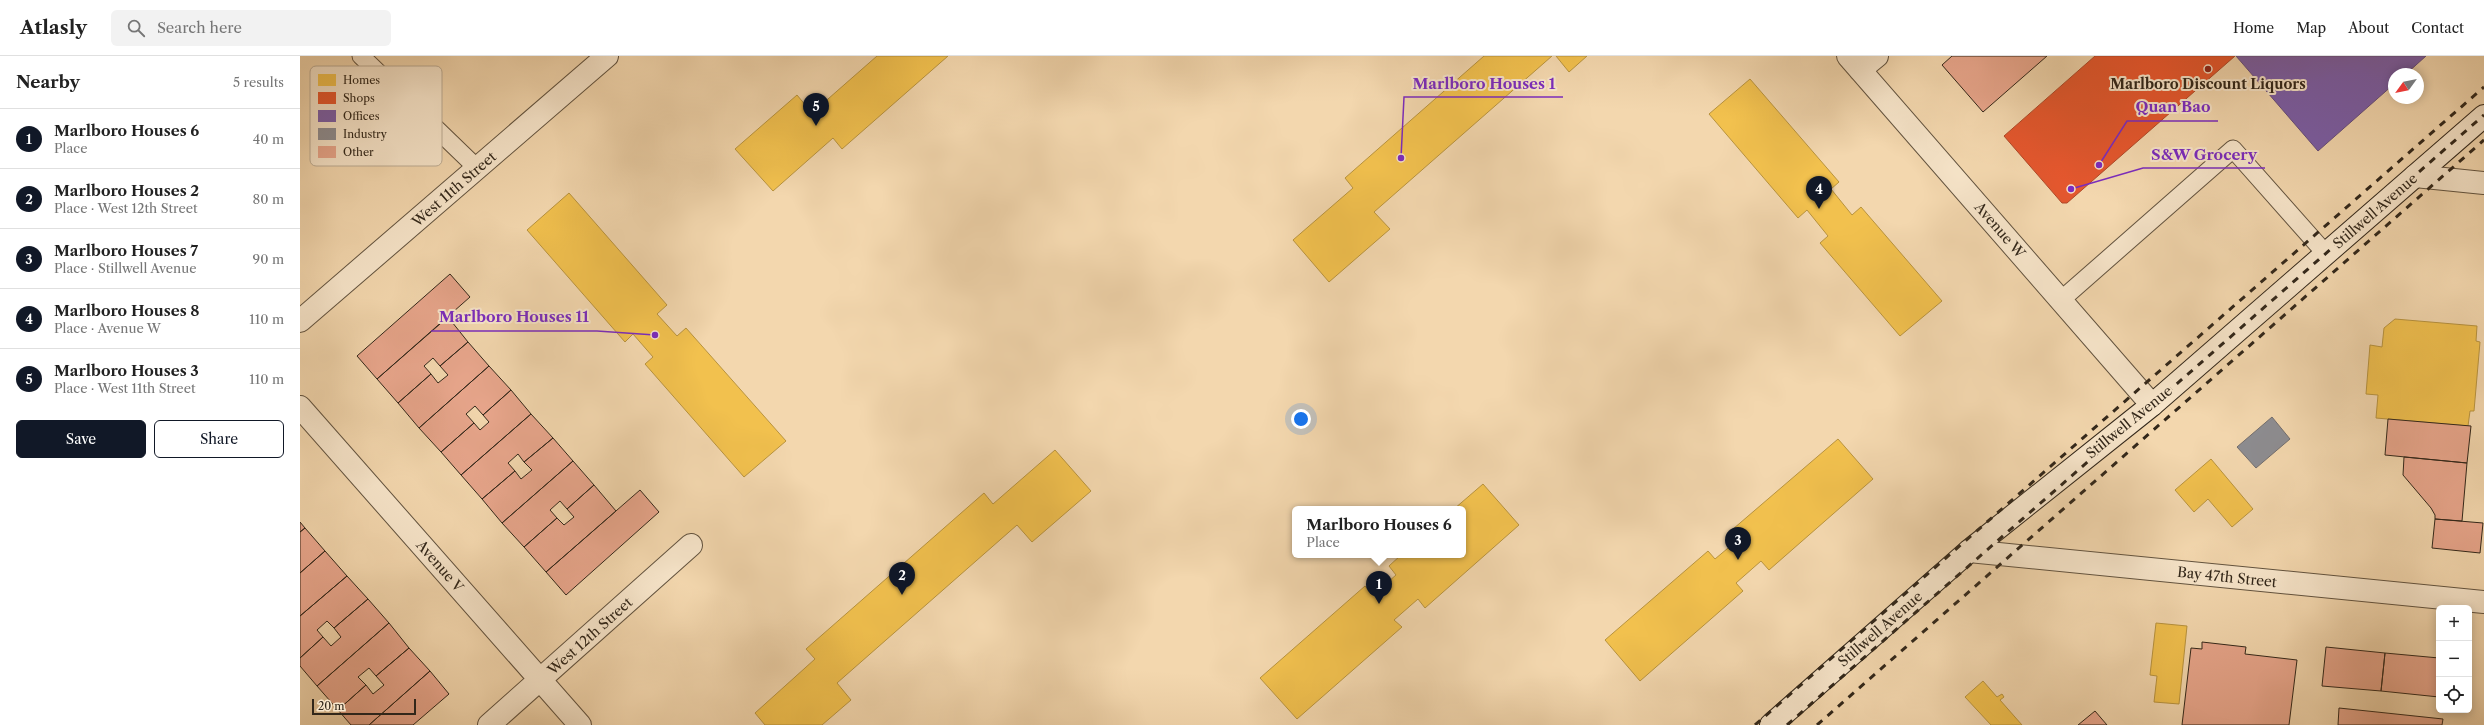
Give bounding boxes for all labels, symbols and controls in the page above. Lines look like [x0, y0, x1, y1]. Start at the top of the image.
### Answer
search box [111, 10, 391, 46]
text: Atlasly [20, 16, 87, 39]
icon: search [125, 17, 147, 39]
text: Search here [157, 18, 242, 37]
text: Home [2233, 19, 2274, 37]
text: Map [2296, 19, 2326, 37]
text: About [2348, 19, 2389, 37]
text: Contact [2411, 19, 2464, 37]
marker: Marlboro Discount Liquors [2203, 64, 2213, 74]
legend [310, 66, 442, 166]
north arrow [2388, 68, 2424, 104]
callout: Marlboro Houses 1 [1404, 70, 1563, 97]
text: Nearby [16, 72, 80, 92]
text: Homes [343, 73, 380, 87]
text: 5 results [233, 74, 284, 90]
text: Marlboro Houses 1 [1412, 74, 1556, 93]
place label: Marlboro Discount Liquors [2110, 75, 2306, 93]
text: Shops [343, 91, 375, 105]
pin: 5 [803, 93, 829, 126]
callout: Quan Bao [2127, 94, 2218, 121]
text: Quan Bao [2136, 97, 2210, 116]
text: Offices [343, 109, 380, 123]
text: Marlboro Houses 6 [54, 121, 199, 140]
text: Industry [343, 127, 388, 141]
text: 1 [26, 131, 32, 147]
text: 40 m [253, 131, 284, 147]
text: Place [54, 140, 87, 156]
callout: S&W Grocery [2143, 141, 2265, 168]
text: Other [343, 145, 374, 159]
text: S&W Grocery [2151, 145, 2258, 164]
street label: West 11th Street [408, 148, 500, 231]
street label: Stillwell Avenue [2329, 169, 2421, 253]
pin: 4 [1806, 176, 1832, 209]
text: Marlboro Houses 2 [54, 181, 199, 200]
text: 2 [25, 191, 33, 207]
text: 80 m [252, 191, 284, 207]
street label: Avenue W [1970, 198, 2030, 262]
text: Place · West 12th Street [54, 200, 198, 216]
text: Marlboro Houses 7 [54, 241, 198, 260]
text: 3 [25, 251, 33, 267]
text: 90 m [253, 251, 284, 267]
text: Place · Stillwell Avenue [54, 260, 196, 276]
text: Marlboro Houses 8 [54, 301, 200, 320]
callout: Marlboro Houses 11 [431, 304, 597, 331]
text: Marlboro Houses 11 [439, 307, 589, 326]
text: 4 [25, 311, 33, 327]
text: 110 m [249, 311, 284, 327]
text: Place · Avenue W [54, 320, 161, 336]
text: Marlboro Houses 3 [54, 361, 199, 380]
text: 5 [25, 371, 33, 387]
text: 110 m [249, 371, 284, 387]
text: Place · West 11th Street [54, 380, 196, 396]
street label: Stillwell Avenue [2082, 382, 2176, 462]
your location [1291, 409, 1311, 429]
button: Save [16, 420, 146, 458]
button: Share [154, 420, 284, 458]
popup [1292, 506, 1466, 558]
text: Marlboro Houses 6 [1306, 515, 1452, 534]
pin: 3 [1725, 527, 1751, 560]
text: Place [1306, 534, 1340, 550]
street label: Avenue V [412, 536, 468, 596]
pin: 2 [889, 562, 915, 595]
street label: Bay 47th Street [2176, 563, 2278, 591]
pin: 1 [1366, 571, 1392, 604]
street label: Stillwell Avenue [1834, 587, 1926, 671]
street label: West 12th Street [543, 593, 636, 679]
map controls [2436, 605, 2472, 713]
button: + [2436, 605, 2472, 641]
button: − [2436, 641, 2472, 677]
button: locate [2436, 677, 2472, 713]
scale bar [312, 697, 416, 716]
text: 20 m [318, 699, 344, 713]

